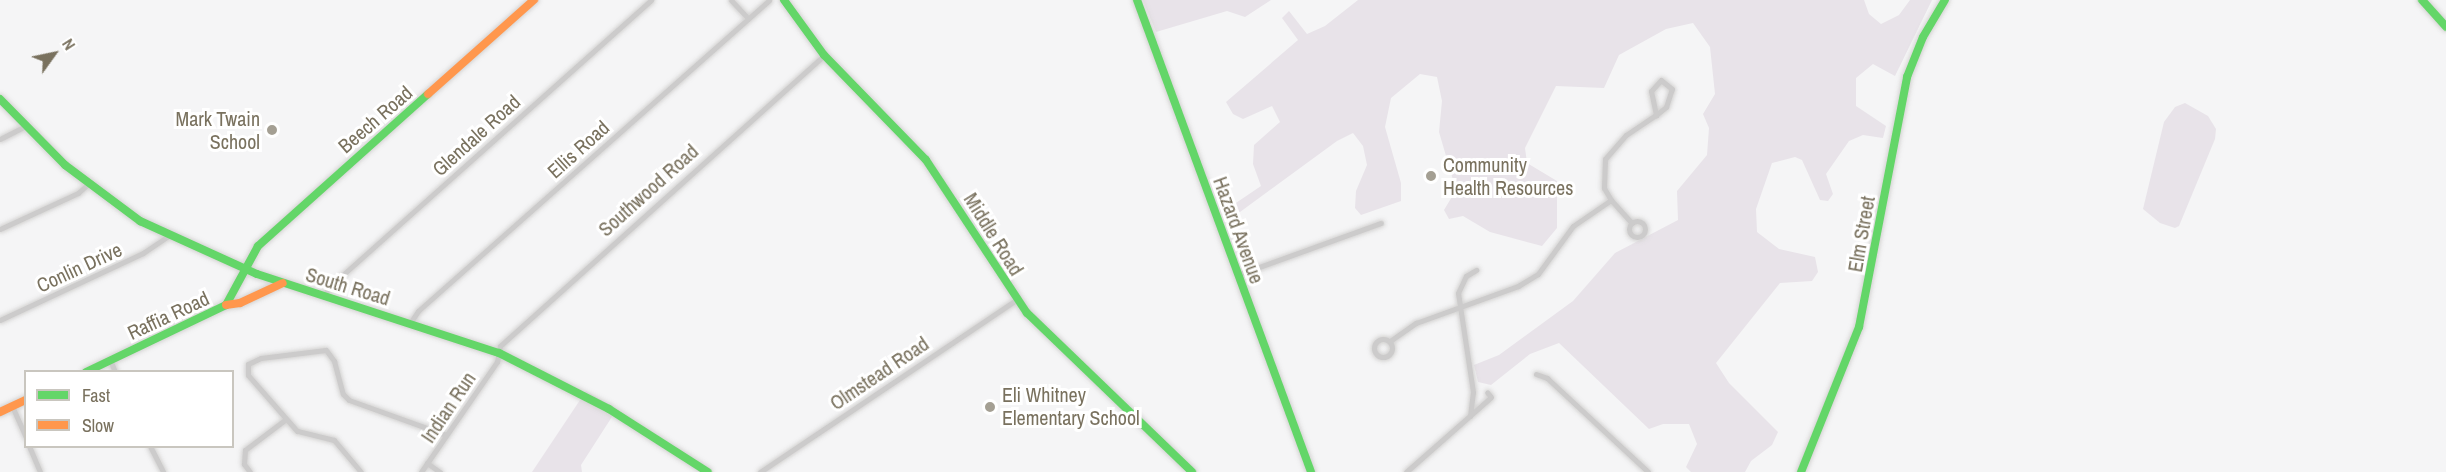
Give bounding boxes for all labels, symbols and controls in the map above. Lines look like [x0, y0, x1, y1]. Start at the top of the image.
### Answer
north arrow [24, 24, 84, 84]
text: N [57, 34, 81, 54]
street label: Beech Road [333, 80, 417, 158]
street label: Glendale Road [427, 89, 525, 181]
place label: Mark Twain School [175, 106, 260, 153]
street label: Ellis Road [542, 115, 614, 183]
marker: Mark Twain School [265, 123, 279, 137]
street label: Southwood Road [593, 139, 703, 241]
place label: Community Health Resources [1443, 152, 1573, 199]
marker: Community Health Resources [1424, 169, 1438, 183]
street label: Hazard Avenue [1208, 173, 1270, 287]
street label: Middle Road [959, 188, 1029, 280]
street label: Elm Street [1843, 194, 1879, 274]
street label: Conlin Drive [33, 237, 125, 297]
street label: South Road [303, 262, 393, 310]
street label: Raffia Road [123, 286, 213, 344]
street label: Olmstead Road [825, 331, 933, 415]
street label: Indian Run [416, 367, 480, 447]
legend [24, 370, 234, 448]
text: Fast [82, 383, 110, 408]
place label: Eli Whitney Elementary School [1002, 383, 1140, 430]
marker: Eli Whitney Elementary School [983, 400, 997, 414]
text: Slow [82, 413, 114, 438]

